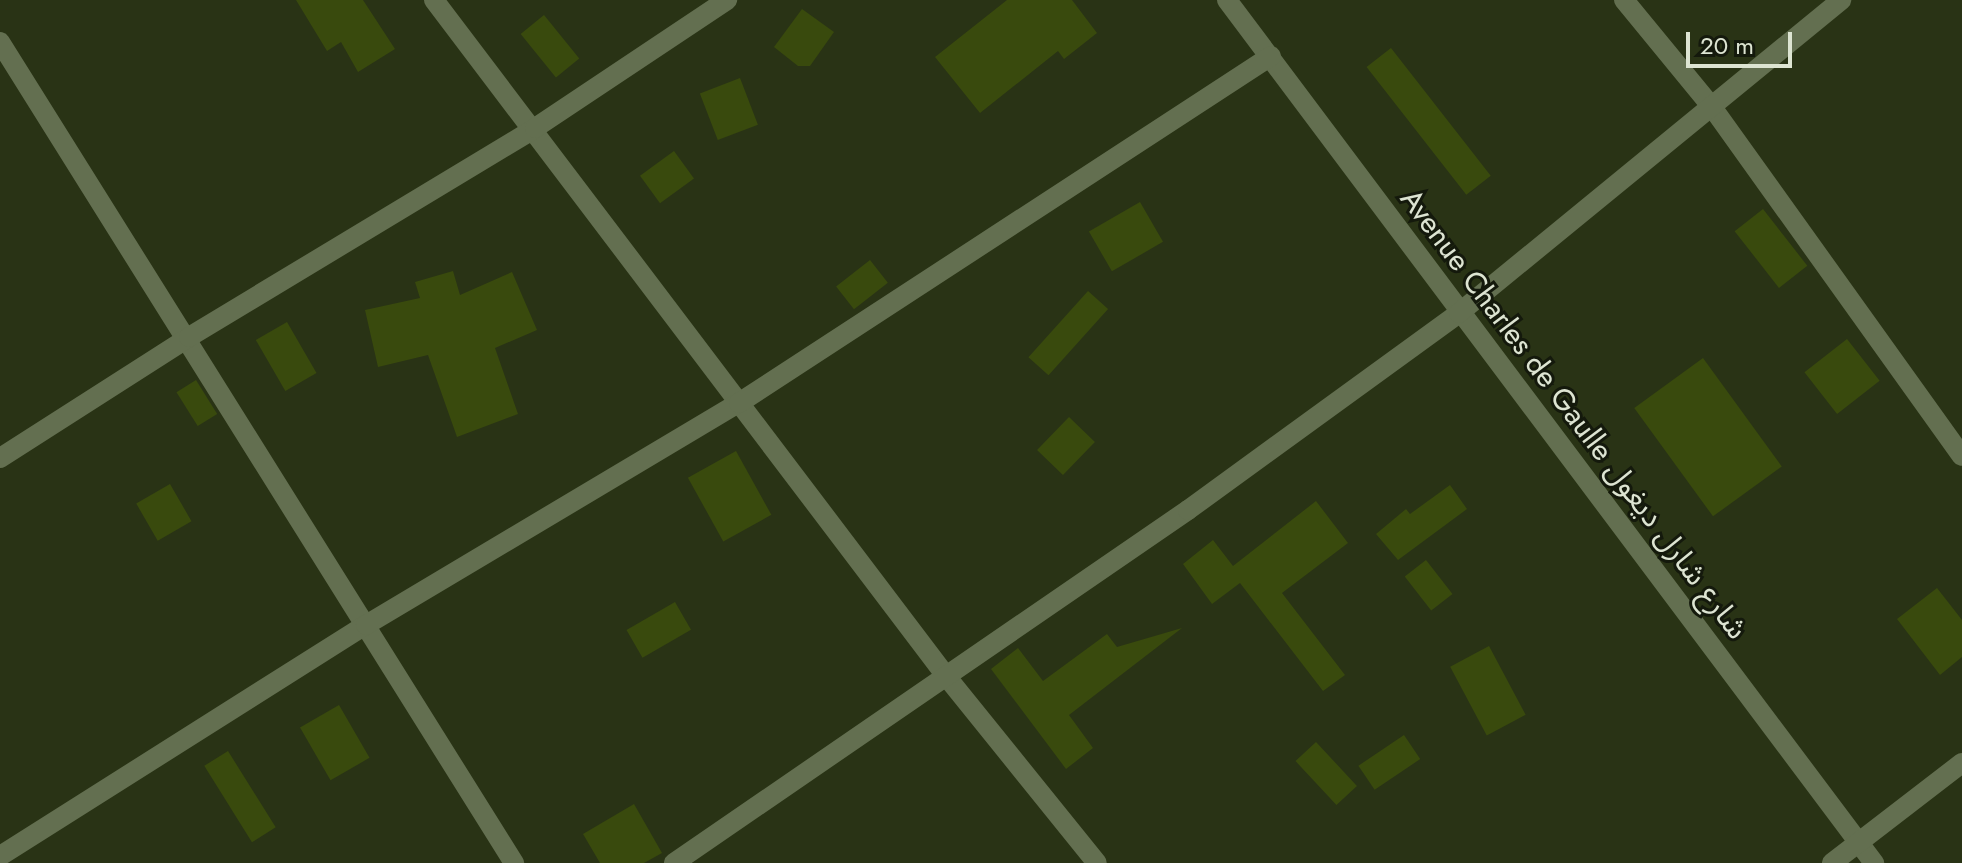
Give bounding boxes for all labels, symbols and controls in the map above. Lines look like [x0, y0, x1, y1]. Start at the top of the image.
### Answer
scale bar [1690, 16, 1796, 66]
text: 20 m [1700, 28, 1754, 63]
street label: Avenue Charles de Gaulle شارع شارل ديغول [1393, 182, 1755, 646]

